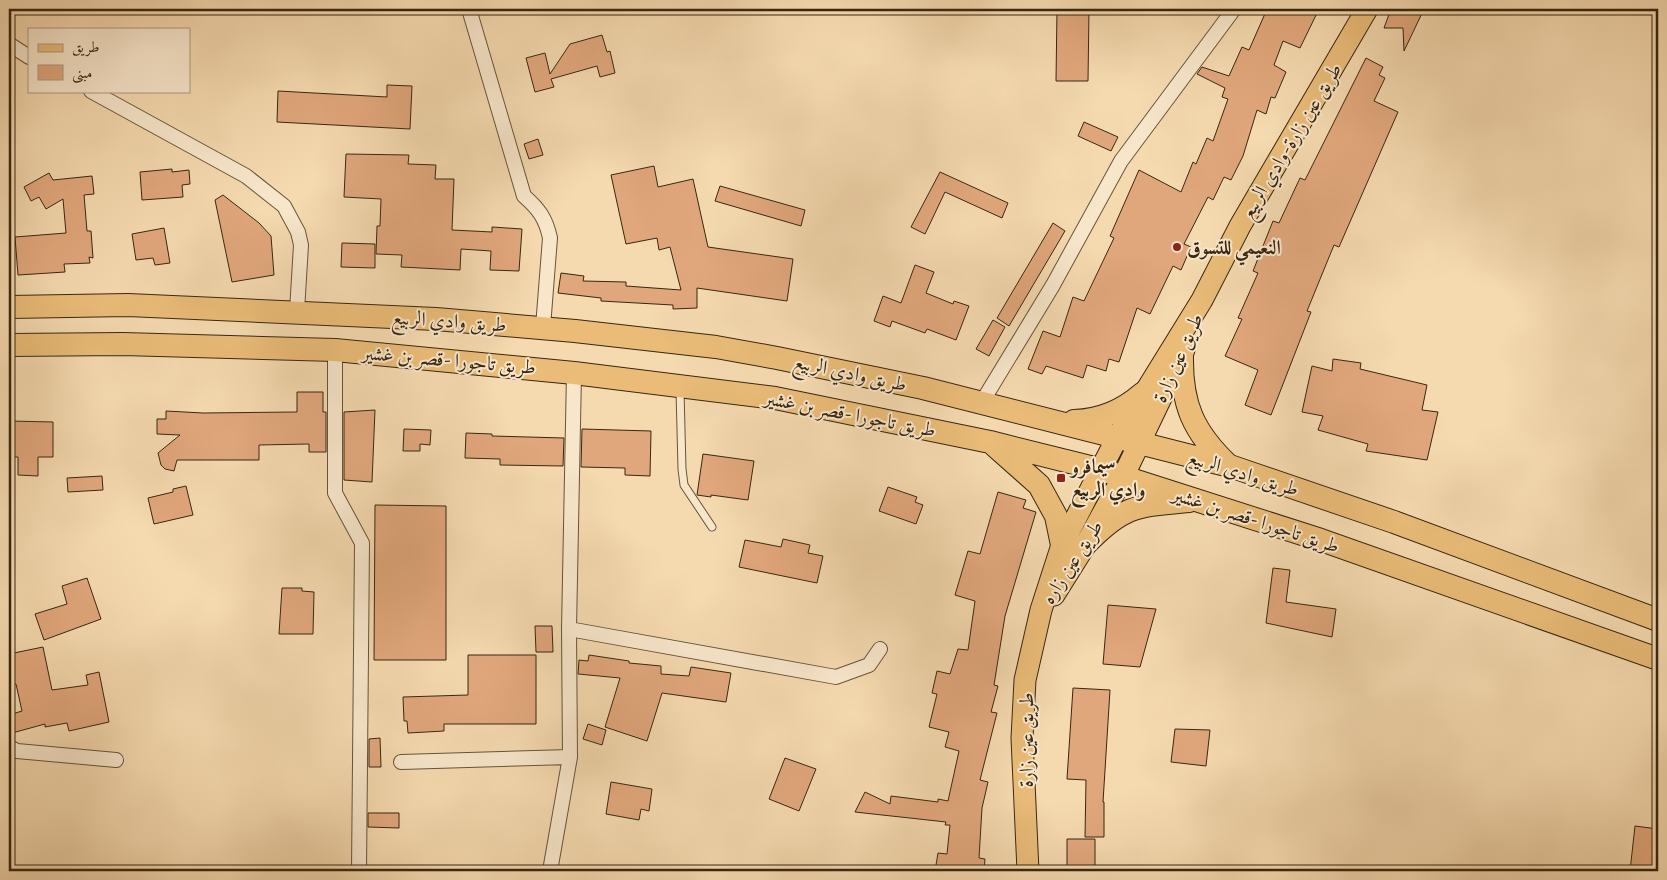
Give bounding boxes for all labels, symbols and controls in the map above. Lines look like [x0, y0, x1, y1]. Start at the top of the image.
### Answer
legend [28, 28, 190, 92]
text: طريق [72, 37, 99, 57]
street label: طريق عين زارة-وادي الربيع [1234, 58, 1352, 226]
text: مبنى [72, 63, 92, 84]
place label: النعيمي للتسوق [1187, 234, 1281, 266]
marker: النعيمي للتسوق [1171, 241, 1183, 253]
street label: طريق وادي الربيع [390, 304, 508, 342]
street label: طريق عين زارة [1146, 309, 1210, 407]
street label: طريق تاجورا -قصر بن غشير [359, 339, 537, 381]
street label: طريق وادي الربيع [790, 348, 909, 402]
street label: طريق تاجورا -قصر بن غشير [760, 384, 938, 444]
street label: طريق وادي الربيع [1183, 443, 1302, 507]
place label: سيمافرو وادي الربيع [1069, 453, 1145, 508]
marker: سيمافرو وادي الربيع [1055, 472, 1067, 484]
street label: طريق تاجورا -قصر بن غشير [1167, 480, 1343, 560]
street label: طريق عين زاره [1035, 515, 1109, 609]
street label: طريق عين زارة [1013, 692, 1040, 788]

